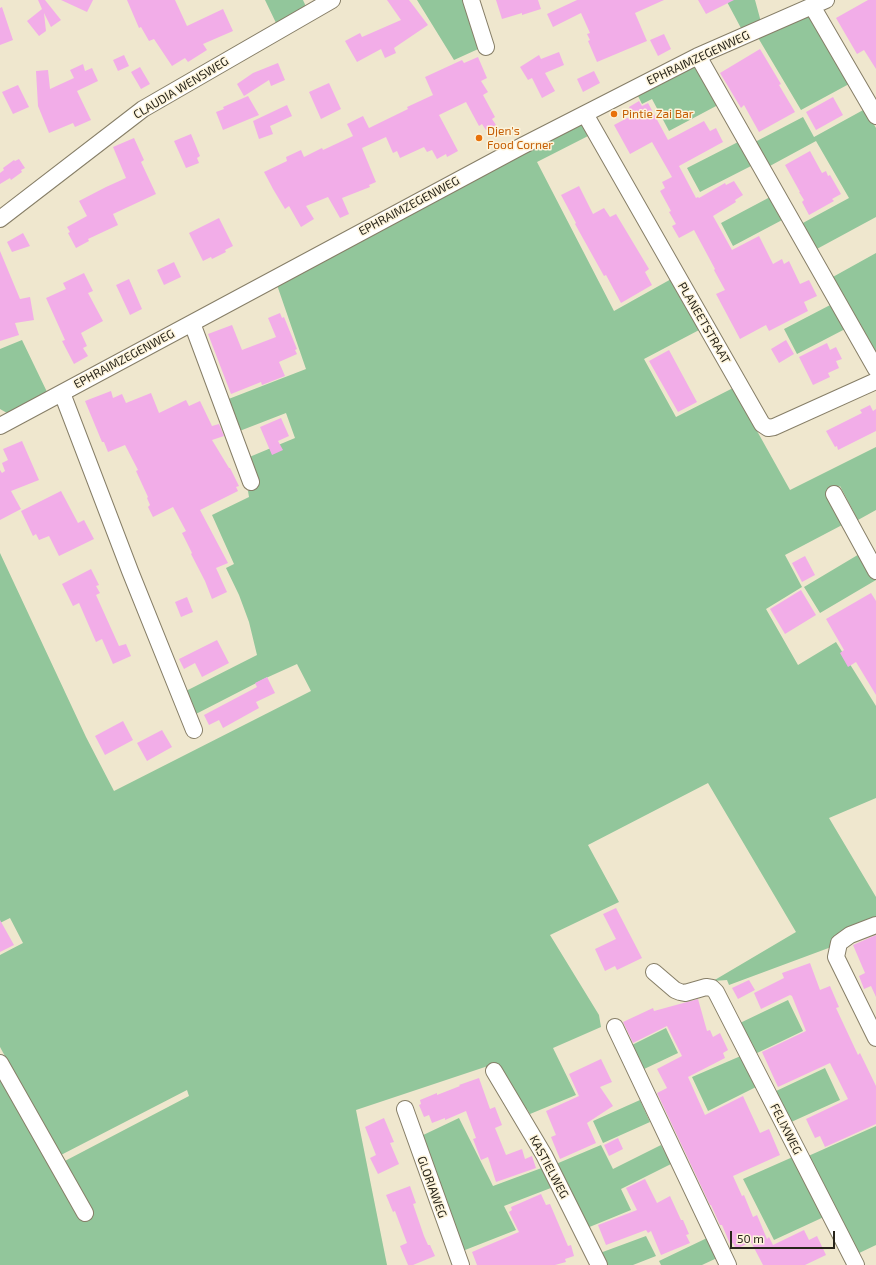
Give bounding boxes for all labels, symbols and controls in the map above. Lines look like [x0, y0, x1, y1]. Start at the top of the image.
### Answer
street label: EPHRAIMZEGENWEG [644, 28, 752, 88]
street label: CLAUDIA WENSWEG [131, 54, 231, 122]
place label: Pintie Zai Bar [622, 107, 694, 121]
marker: Pintie Zai Bar [609, 109, 619, 119]
place label: Djen's Food Corner [487, 124, 553, 152]
marker: Djen's Food Corner [474, 133, 484, 143]
street label: EPHRAIMZEGENWEG [356, 173, 462, 239]
street label: PLANEETSTRAAT [675, 280, 733, 366]
street label: EPHRAIMZEGENWEG [71, 326, 177, 392]
street label: FELIXWEG [767, 1101, 805, 1157]
street label: KASTIELWEG [526, 1133, 572, 1201]
street label: GLORIAWEG [414, 1154, 450, 1220]
scale bar [732, 1223, 837, 1249]
text: 50 m [737, 1231, 764, 1245]

